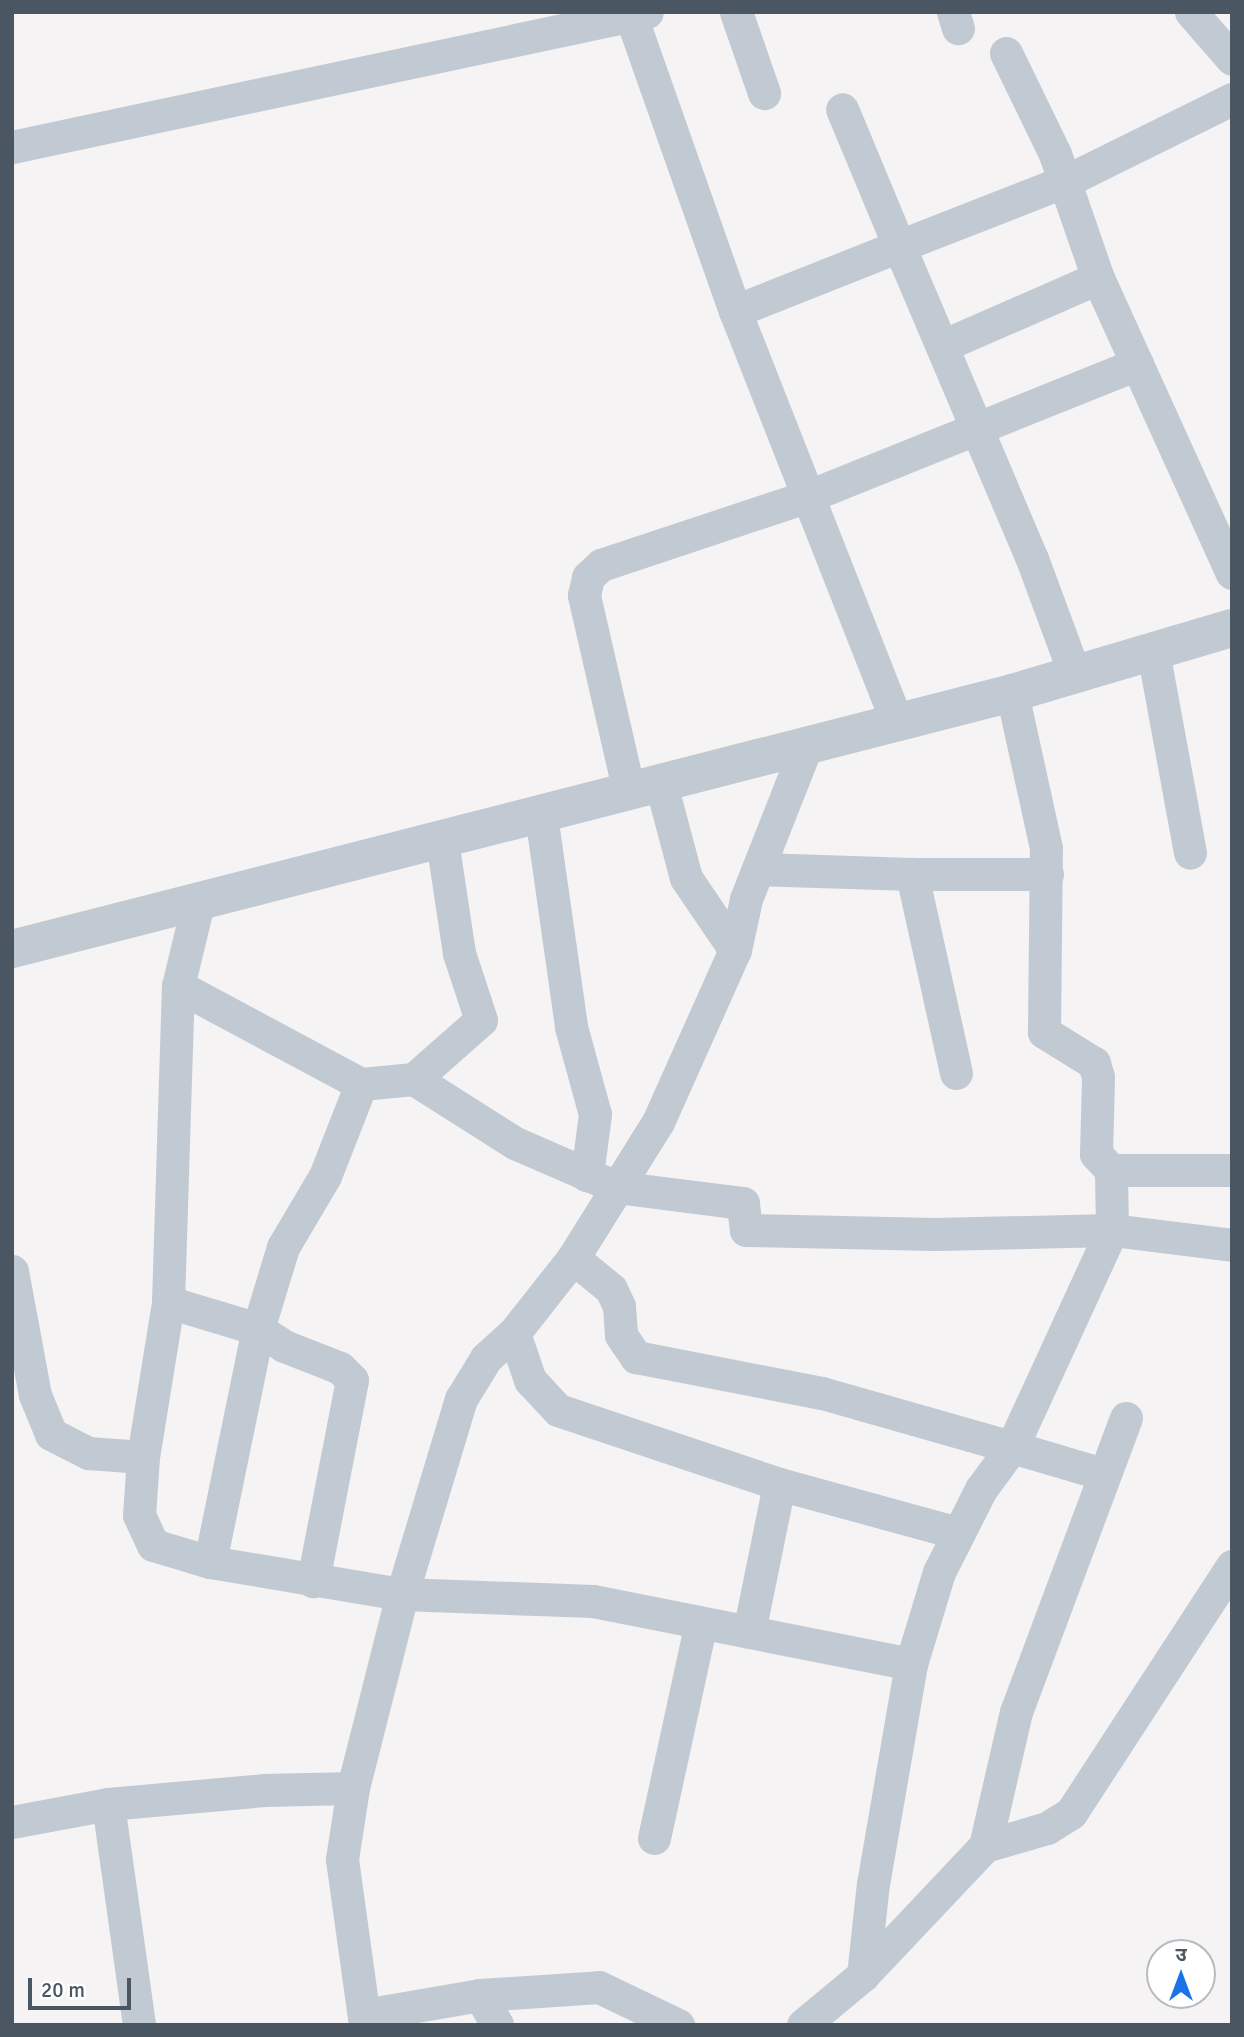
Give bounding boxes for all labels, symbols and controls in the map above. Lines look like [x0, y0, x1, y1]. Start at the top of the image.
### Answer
north arrow [1146, 1939, 1216, 2009]
text: उ [1175, 1943, 1187, 1967]
scale bar [32, 1964, 135, 2008]
text: 20 m [41, 1977, 85, 2003]

